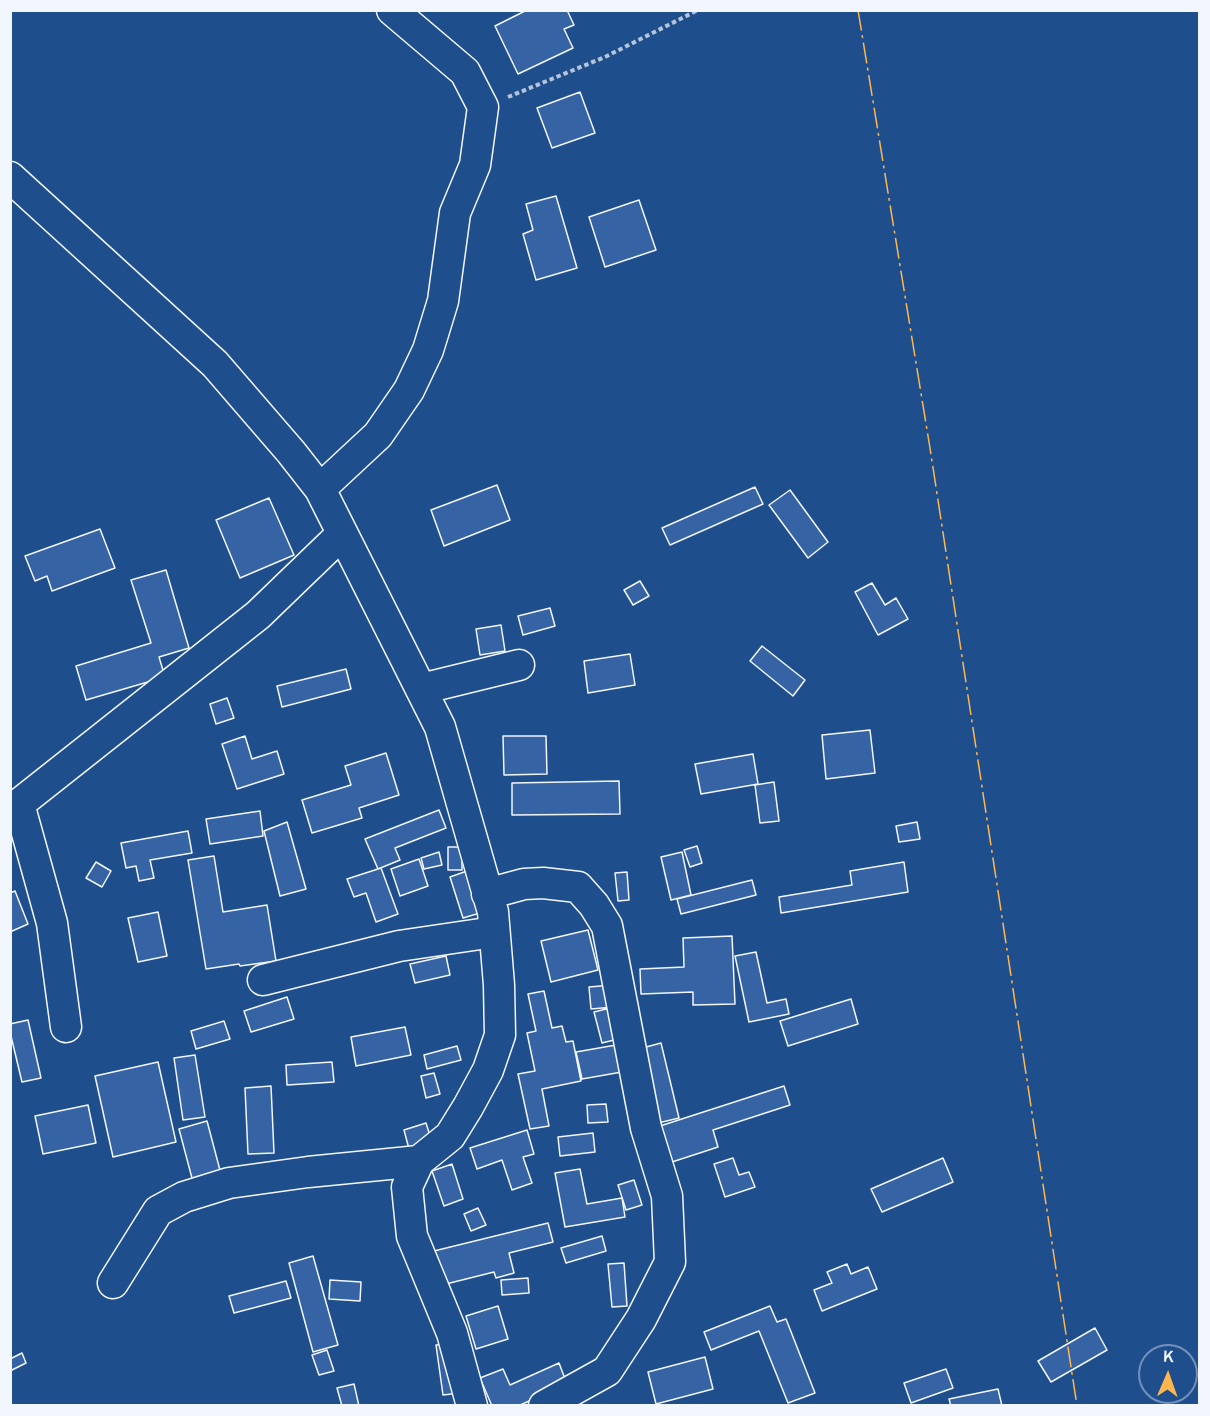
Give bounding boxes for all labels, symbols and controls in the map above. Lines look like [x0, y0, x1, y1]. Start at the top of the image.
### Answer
north arrow [1138, 1344, 1198, 1404]
text: K [1163, 1348, 1175, 1368]

